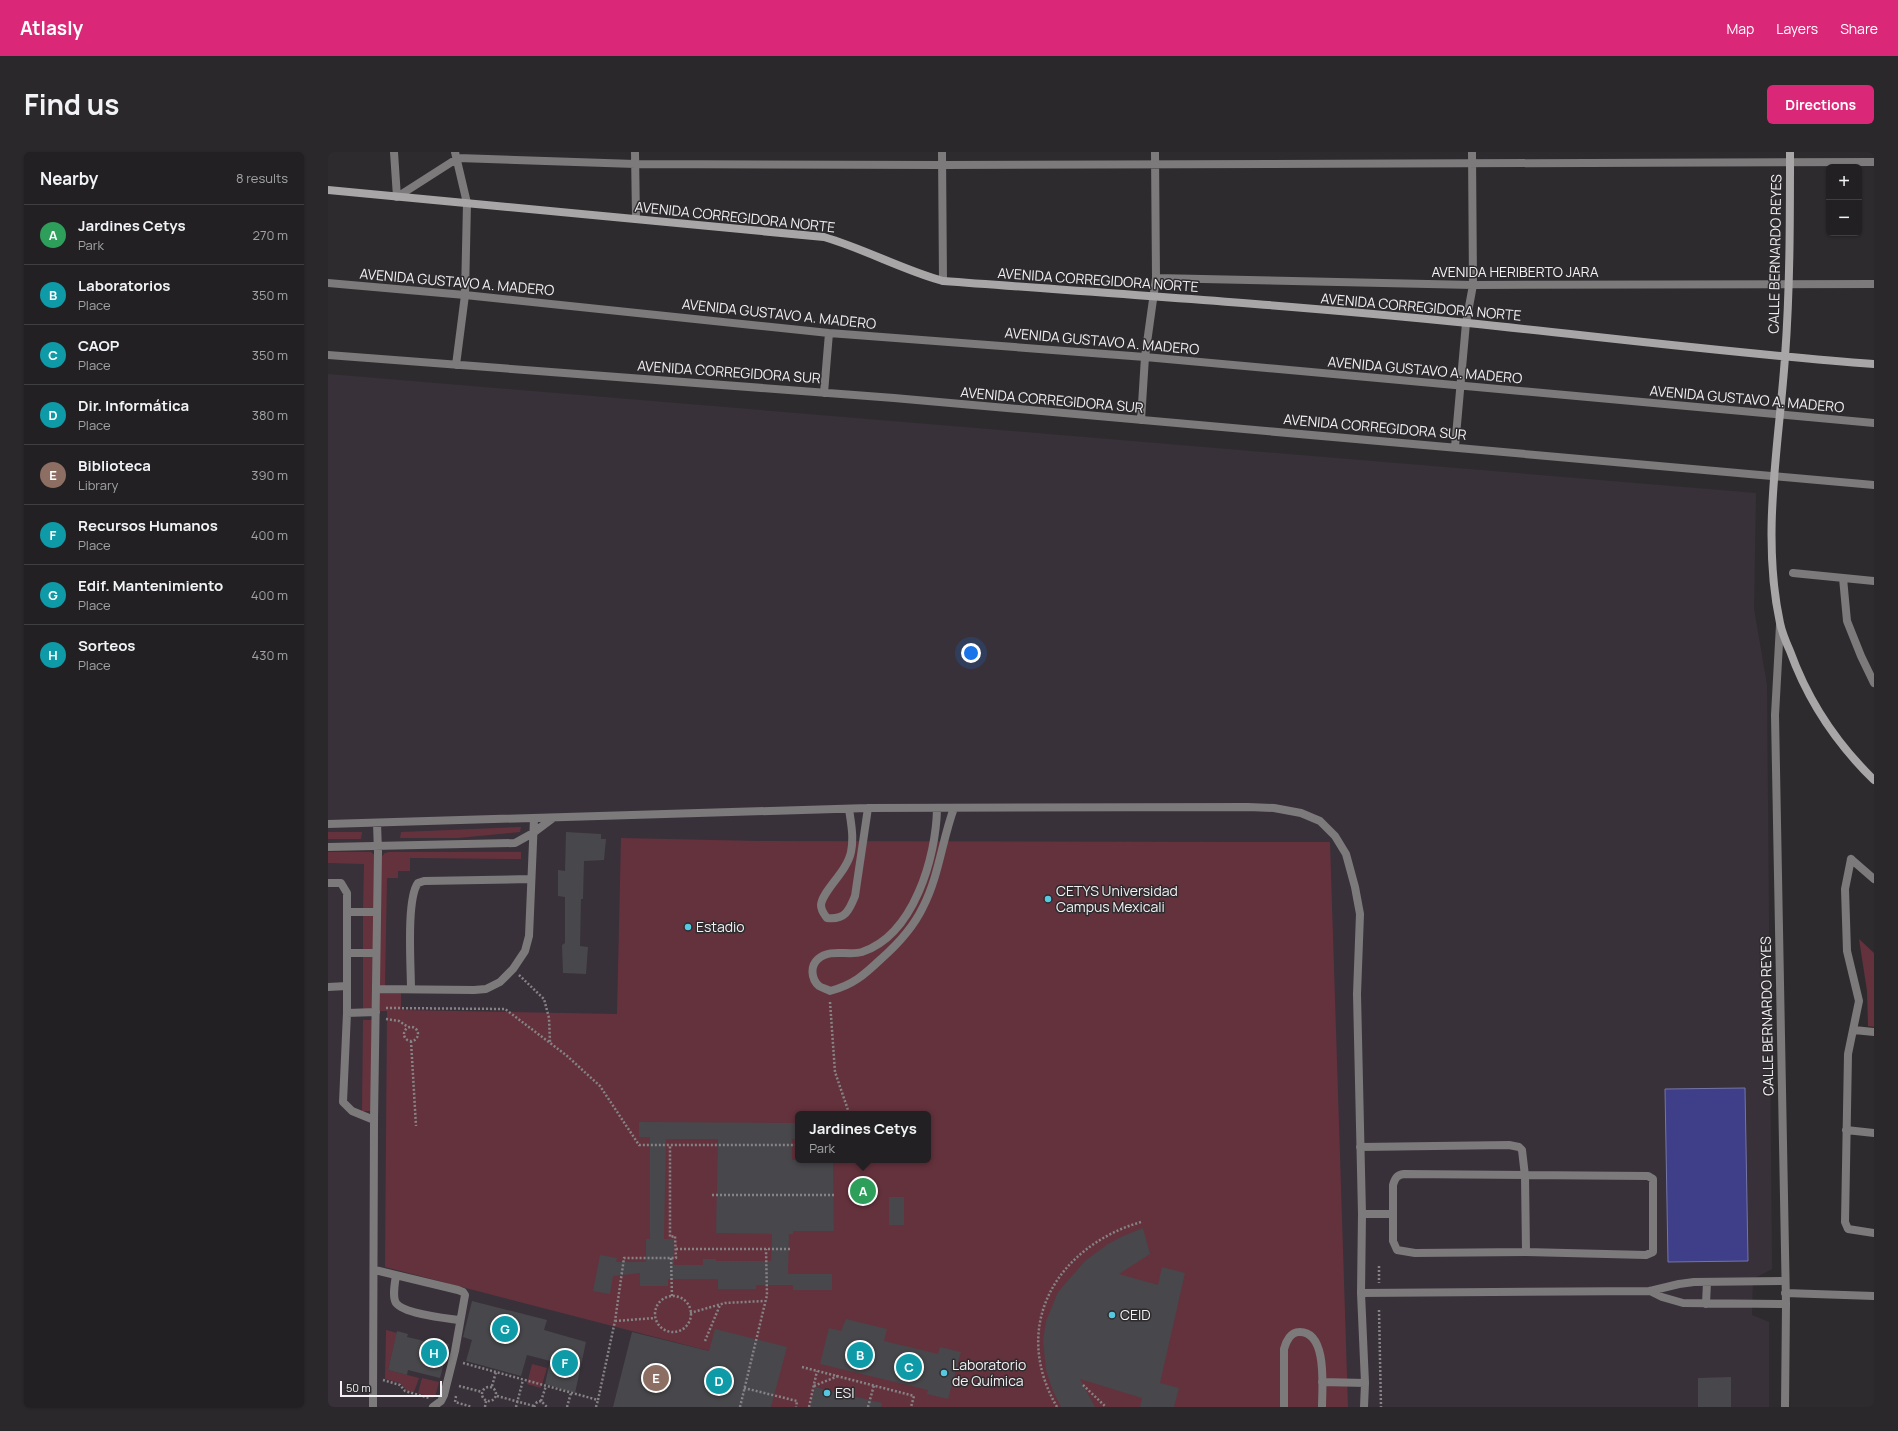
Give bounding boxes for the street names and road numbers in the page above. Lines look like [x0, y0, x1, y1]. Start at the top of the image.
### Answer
street label: CALLE BERNARDO REYES [1764, 174, 1785, 334]
street label: AVENIDA CORREGIDORA NORTE [634, 197, 836, 236]
street label: AVENIDA HERIBERTO JARA [1431, 262, 1599, 281]
street label: AVENIDA CORREGIDORA NORTE [997, 263, 1199, 296]
street label: AVENIDA GUSTAVO A. MADERO [359, 264, 555, 299]
street label: AVENIDA CORREGIDORA NORTE [1320, 288, 1522, 325]
street label: AVENIDA GUSTAVO A. MADERO [681, 294, 877, 333]
street label: AVENIDA GUSTAVO A. MADERO [1004, 323, 1200, 358]
street label: AVENIDA GUSTAVO A. MADERO [1327, 352, 1523, 387]
street label: AVENIDA CORREGIDORA SUR [637, 356, 822, 387]
street label: AVENIDA GUSTAVO A. MADERO [1649, 381, 1845, 416]
street label: AVENIDA CORREGIDORA SUR [960, 382, 1145, 417]
street label: AVENIDA CORREGIDORA SUR [1283, 409, 1468, 444]
street label: CALLE BERNARDO REYES [1756, 936, 1777, 1096]

